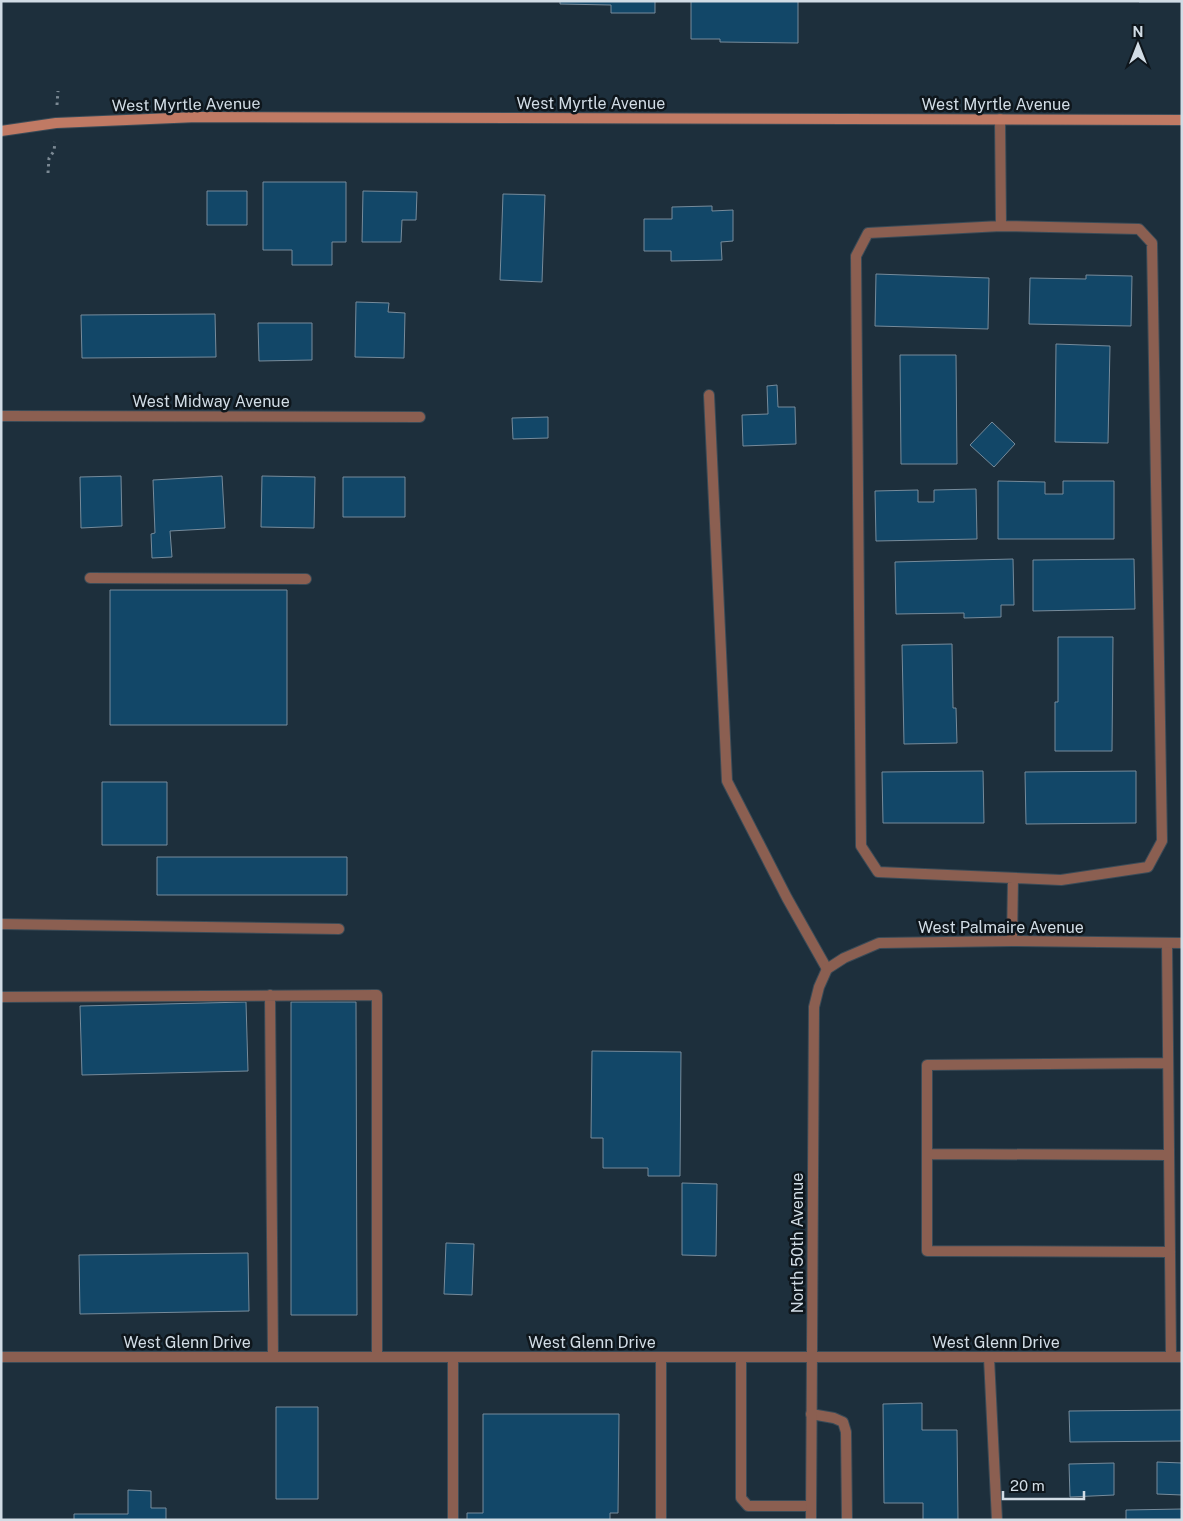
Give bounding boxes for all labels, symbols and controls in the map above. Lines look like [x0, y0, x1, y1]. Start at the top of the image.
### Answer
north arrow [1113, 20, 1163, 70]
text: N [1133, 24, 1143, 40]
street label: West Myrtle Avenue [111, 94, 261, 115]
street label: West Myrtle Avenue [517, 94, 665, 113]
street label: West Myrtle Avenue [922, 95, 1070, 114]
street label: West Midway Avenue [132, 392, 290, 411]
street label: West Palmaire Avenue [918, 918, 1084, 937]
street label: North 50th Avenue [788, 1173, 807, 1313]
street label: West Glenn Drive [123, 1333, 251, 1352]
street label: West Glenn Drive [528, 1333, 656, 1352]
street label: West Glenn Drive [932, 1333, 1060, 1352]
scale bar [1003, 1468, 1084, 1500]
text: 20 m [1010, 1477, 1045, 1494]

